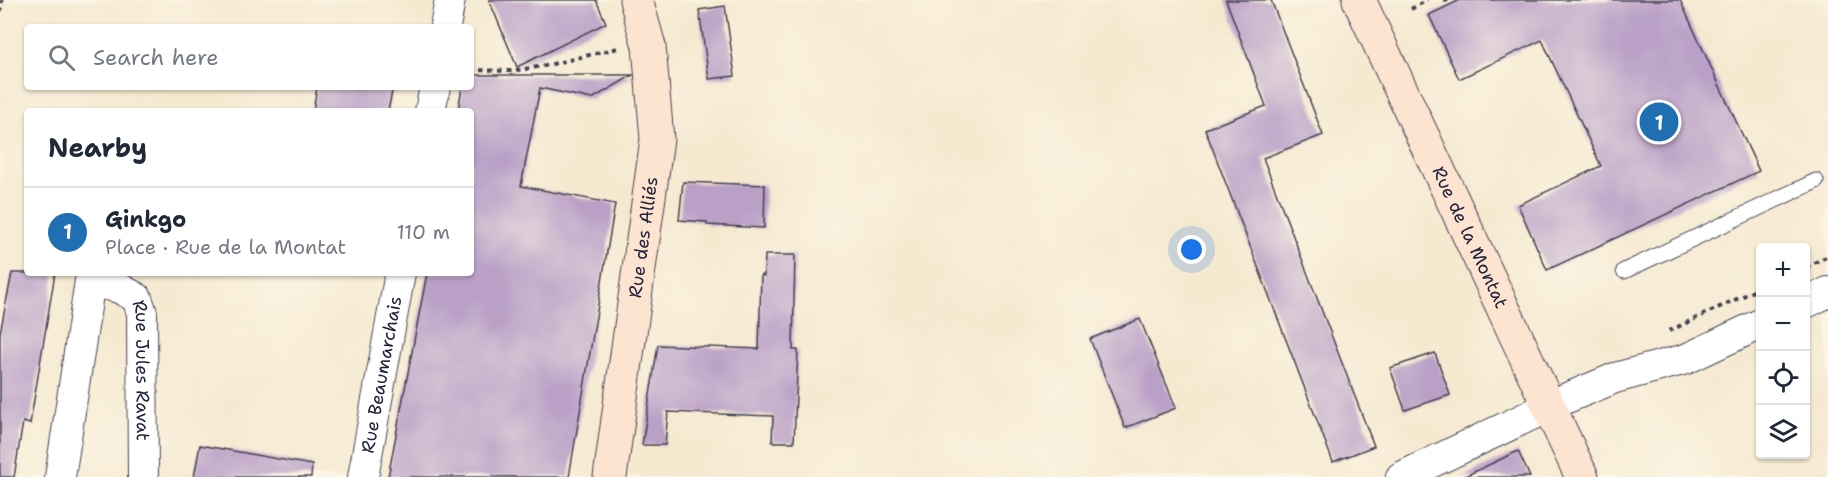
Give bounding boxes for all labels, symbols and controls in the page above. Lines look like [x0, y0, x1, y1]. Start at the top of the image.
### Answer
search box [24, 24, 474, 90]
icon: search [45, 41, 78, 74]
text: Search here [93, 43, 219, 72]
pin: 1 [1640, 100, 1678, 144]
text: Nearby [48, 130, 147, 165]
street label: Rue de la Montat [1426, 162, 1514, 312]
street label: Rue des Alliés [623, 175, 664, 300]
text: Ginkgo [105, 205, 186, 234]
text: 1 [63, 219, 72, 245]
text: 110 m [396, 219, 450, 245]
text: Place · Rue de la Montat [105, 234, 346, 260]
your location [1177, 235, 1206, 264]
map controls [1756, 243, 1810, 459]
button: + [1756, 243, 1810, 297]
street label: Rue Beaumarchais [356, 294, 408, 455]
street label: Rue Jules Ravat [127, 297, 155, 441]
button: − [1756, 297, 1810, 351]
button: locate [1756, 351, 1810, 405]
button: layers [1756, 405, 1810, 459]

